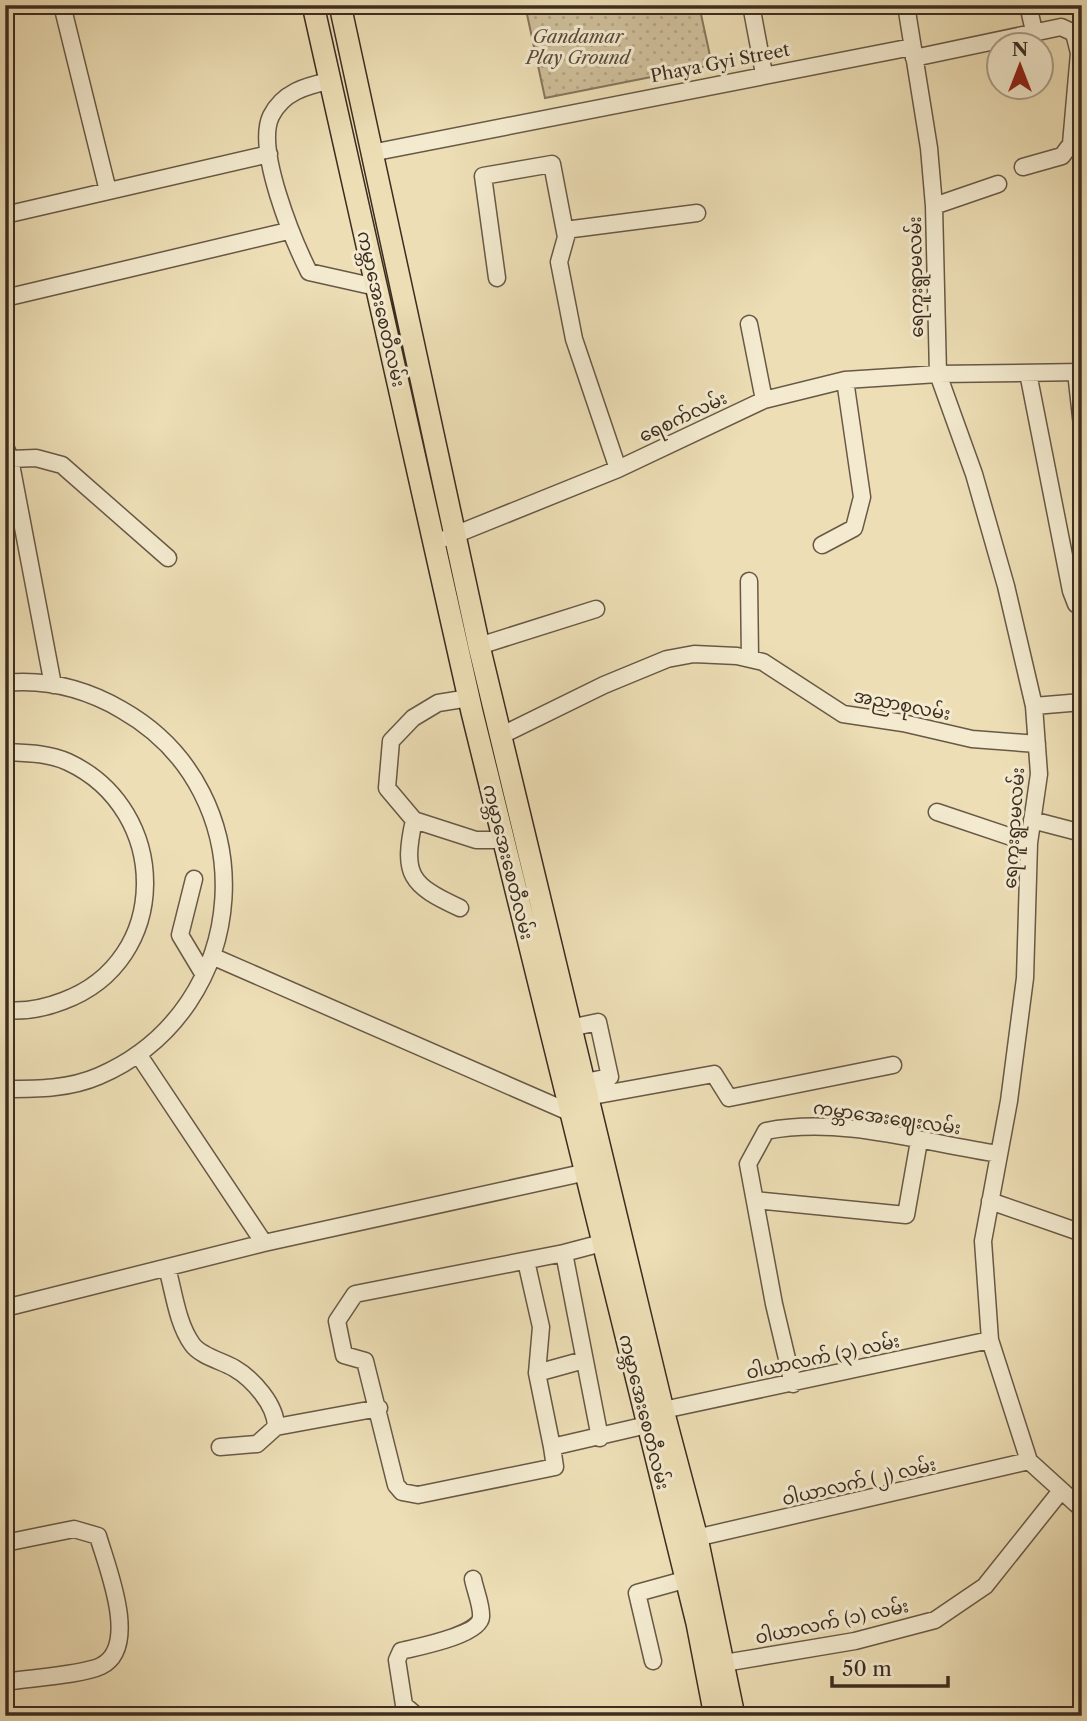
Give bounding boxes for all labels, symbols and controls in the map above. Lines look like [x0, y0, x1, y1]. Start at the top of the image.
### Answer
park label: Gandamar Play Ground [524, 26, 632, 69]
north arrow [986, 32, 1056, 102]
text: N [1012, 38, 1028, 61]
street label: Phaya Gyi Street [648, 39, 792, 87]
street label: ရေကူးရွာမလမ်း [902, 216, 932, 338]
street label: ကမ္ဘာအေးစေတီလမ်း [348, 228, 413, 390]
street label: ရေစက်လမ်း [635, 385, 732, 451]
street label: အညာစုလမ်း [851, 683, 953, 729]
street label: ရေကူးရွာမလမ်း [997, 767, 1033, 890]
street label: ကမ္ဘာအေးစေတီလမ်း [474, 781, 541, 943]
street label: ကမ္ဘာအေးဈေးလမ်း [811, 1095, 962, 1143]
street label: ဝါယာလက် (၃) လမ်း [744, 1328, 903, 1388]
street label: ကမ္ဘာအေးစေတီလမ်း [610, 1331, 677, 1493]
street label: ဝါယာလက် (၂) လမ်း [779, 1452, 939, 1514]
street label: ဝါယာလက် (၁) လမ်း [753, 1593, 911, 1649]
scale bar [832, 1644, 947, 1688]
text: 50 m [842, 1656, 892, 1681]

